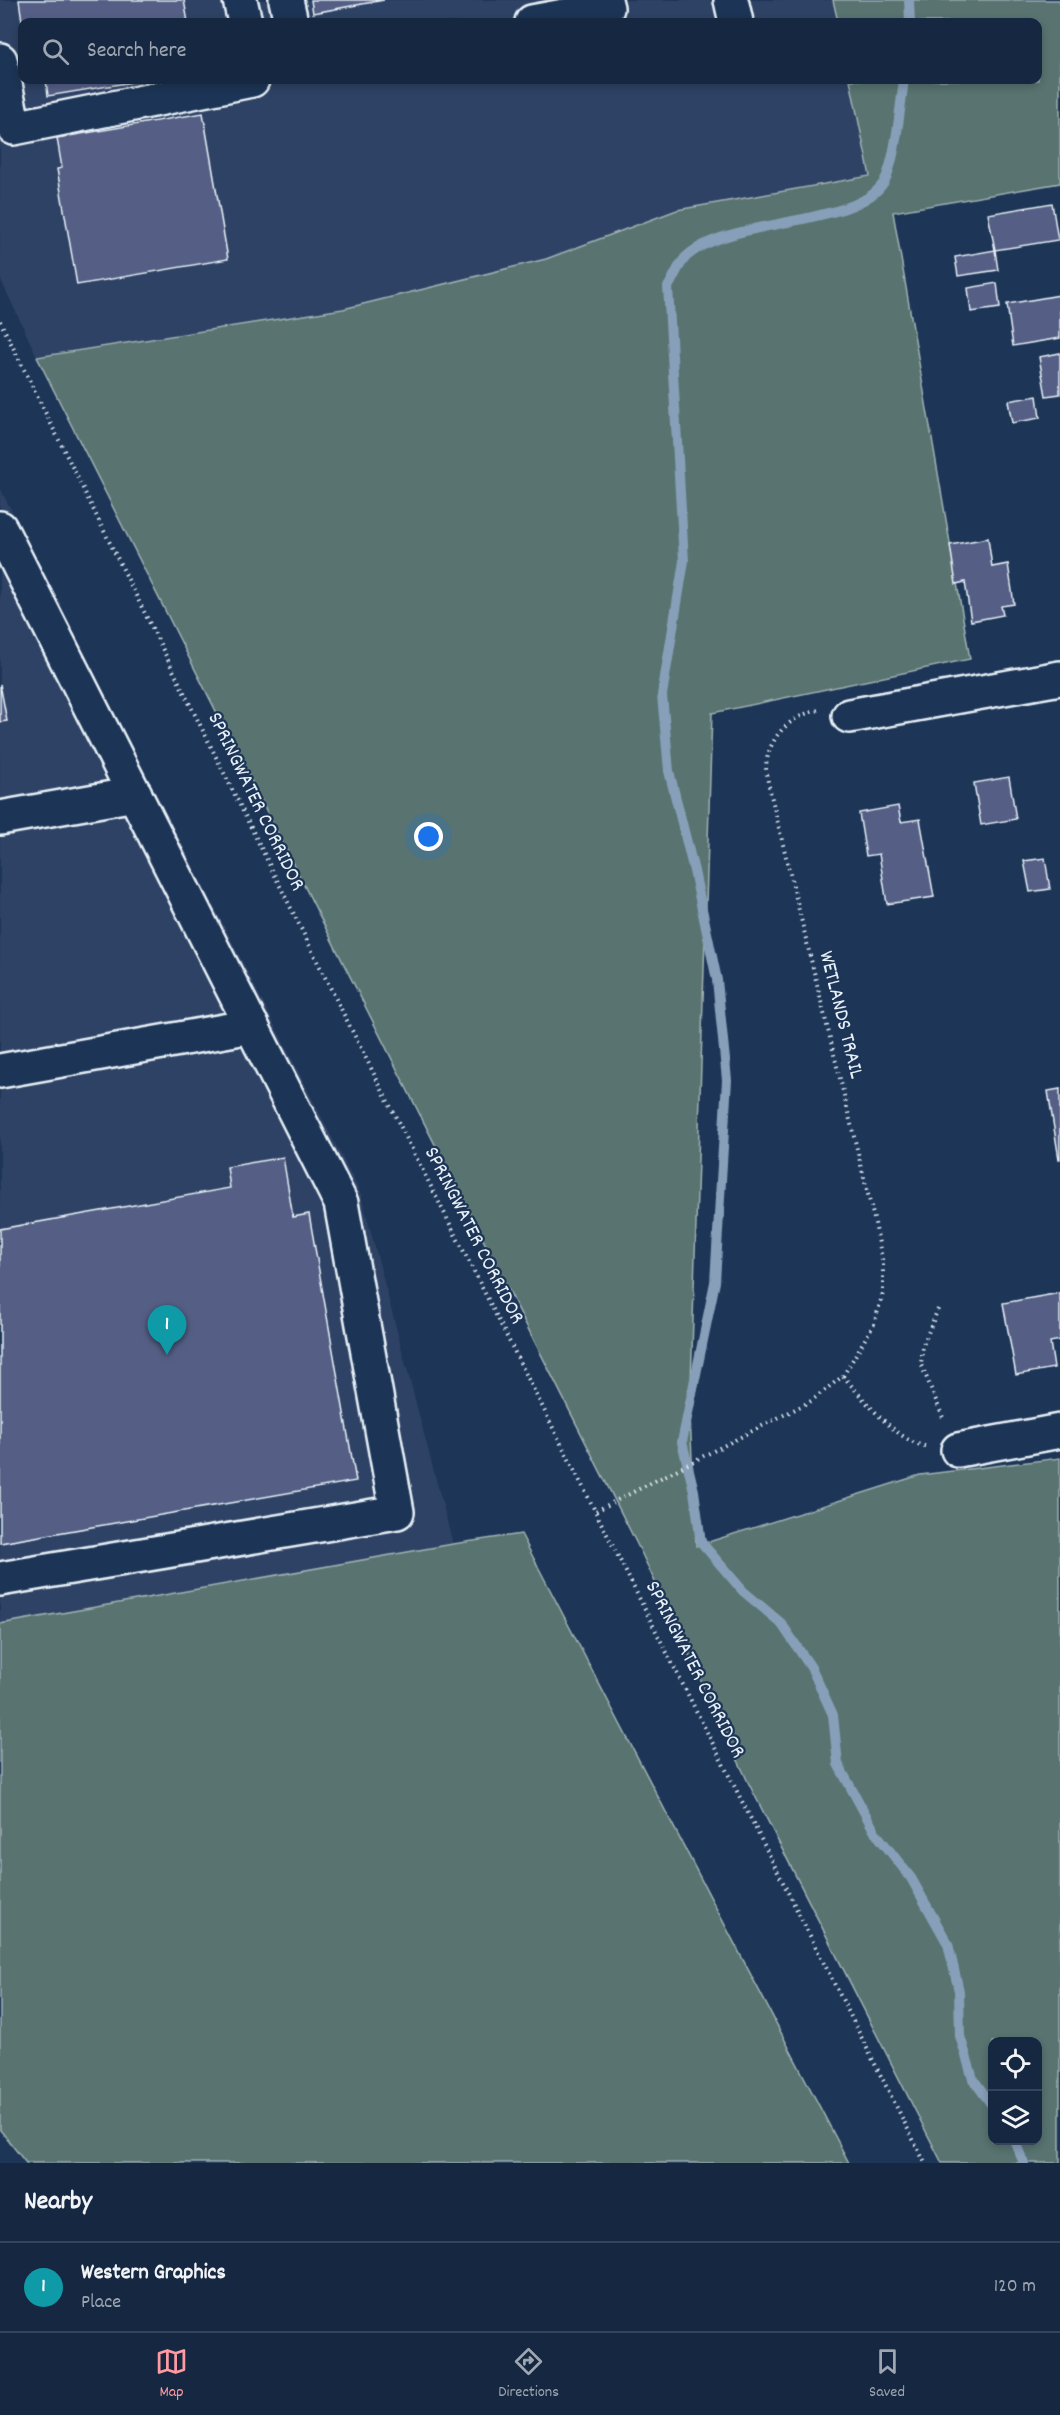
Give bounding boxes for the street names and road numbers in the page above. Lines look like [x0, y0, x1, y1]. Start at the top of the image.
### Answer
street label: SPRINGWATER CORRIDOR [199, 708, 311, 896]
street label: WETLANDS TRAIL [810, 948, 870, 1082]
street label: SPRINGWATER CORRIDOR [415, 1142, 531, 1330]
street label: SPRINGWATER CORRIDOR [636, 1576, 752, 1764]

